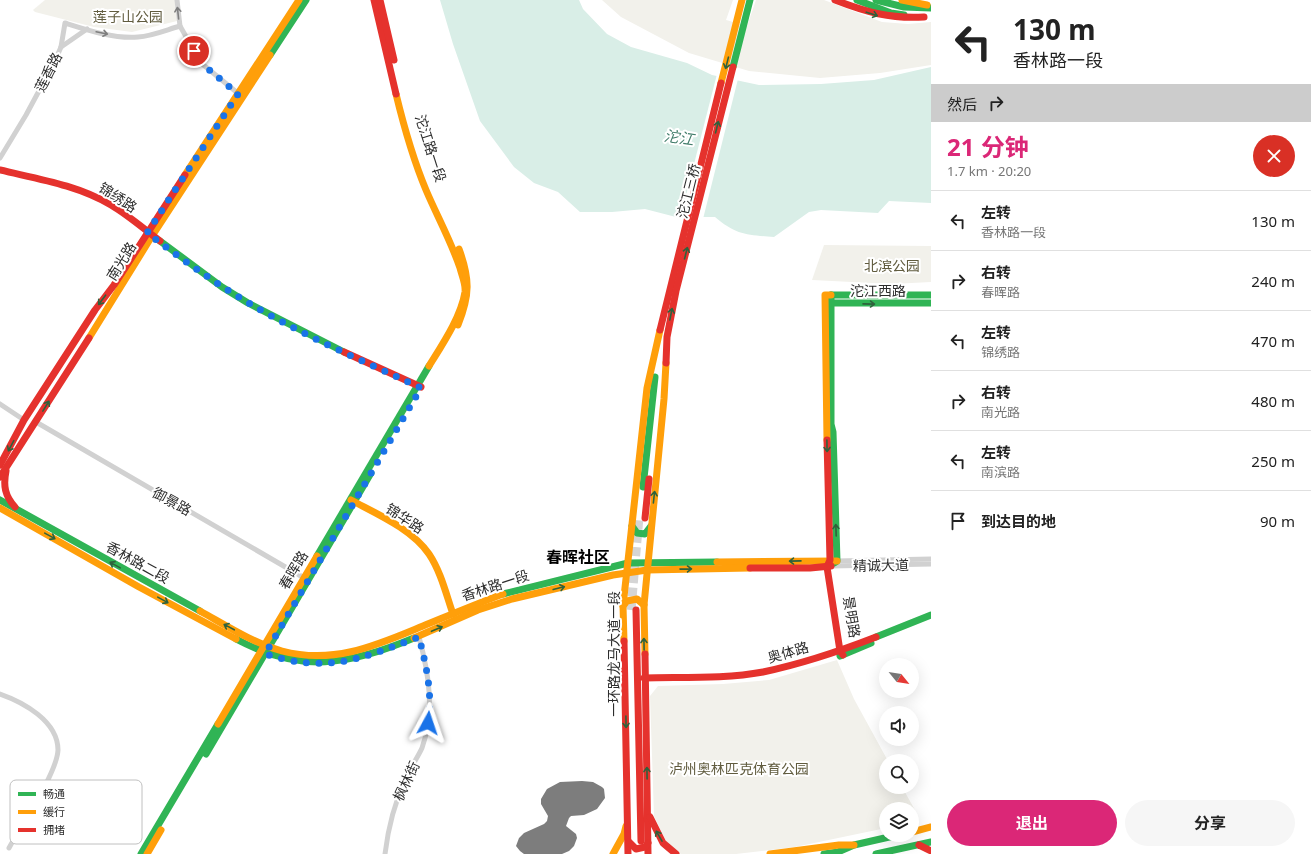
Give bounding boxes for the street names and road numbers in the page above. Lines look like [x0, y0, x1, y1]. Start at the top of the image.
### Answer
street label: 莲香路 [30, 49, 66, 95]
street label: 沱江路一段 [411, 112, 451, 184]
street label: 沱江三桥 [672, 162, 704, 220]
street label: 锦绣路 [95, 178, 141, 216]
street label: 南光路 [102, 238, 140, 284]
street label: 沱江西路 [850, 281, 906, 300]
street label: 御景路 [149, 483, 195, 519]
street label: 锦华路 [382, 499, 428, 537]
street label: 香林路二段 [103, 537, 173, 587]
street label: 春晖路 [274, 547, 312, 593]
street label: 精诚大道 [853, 555, 909, 575]
street label: 香林路一段 [459, 565, 531, 605]
street label: 一环路龙马大道一段 [604, 591, 623, 717]
street label: 景明路 [839, 595, 865, 639]
street label: 奥体路 [765, 637, 811, 667]
street label: 枫林街 [389, 758, 423, 804]

